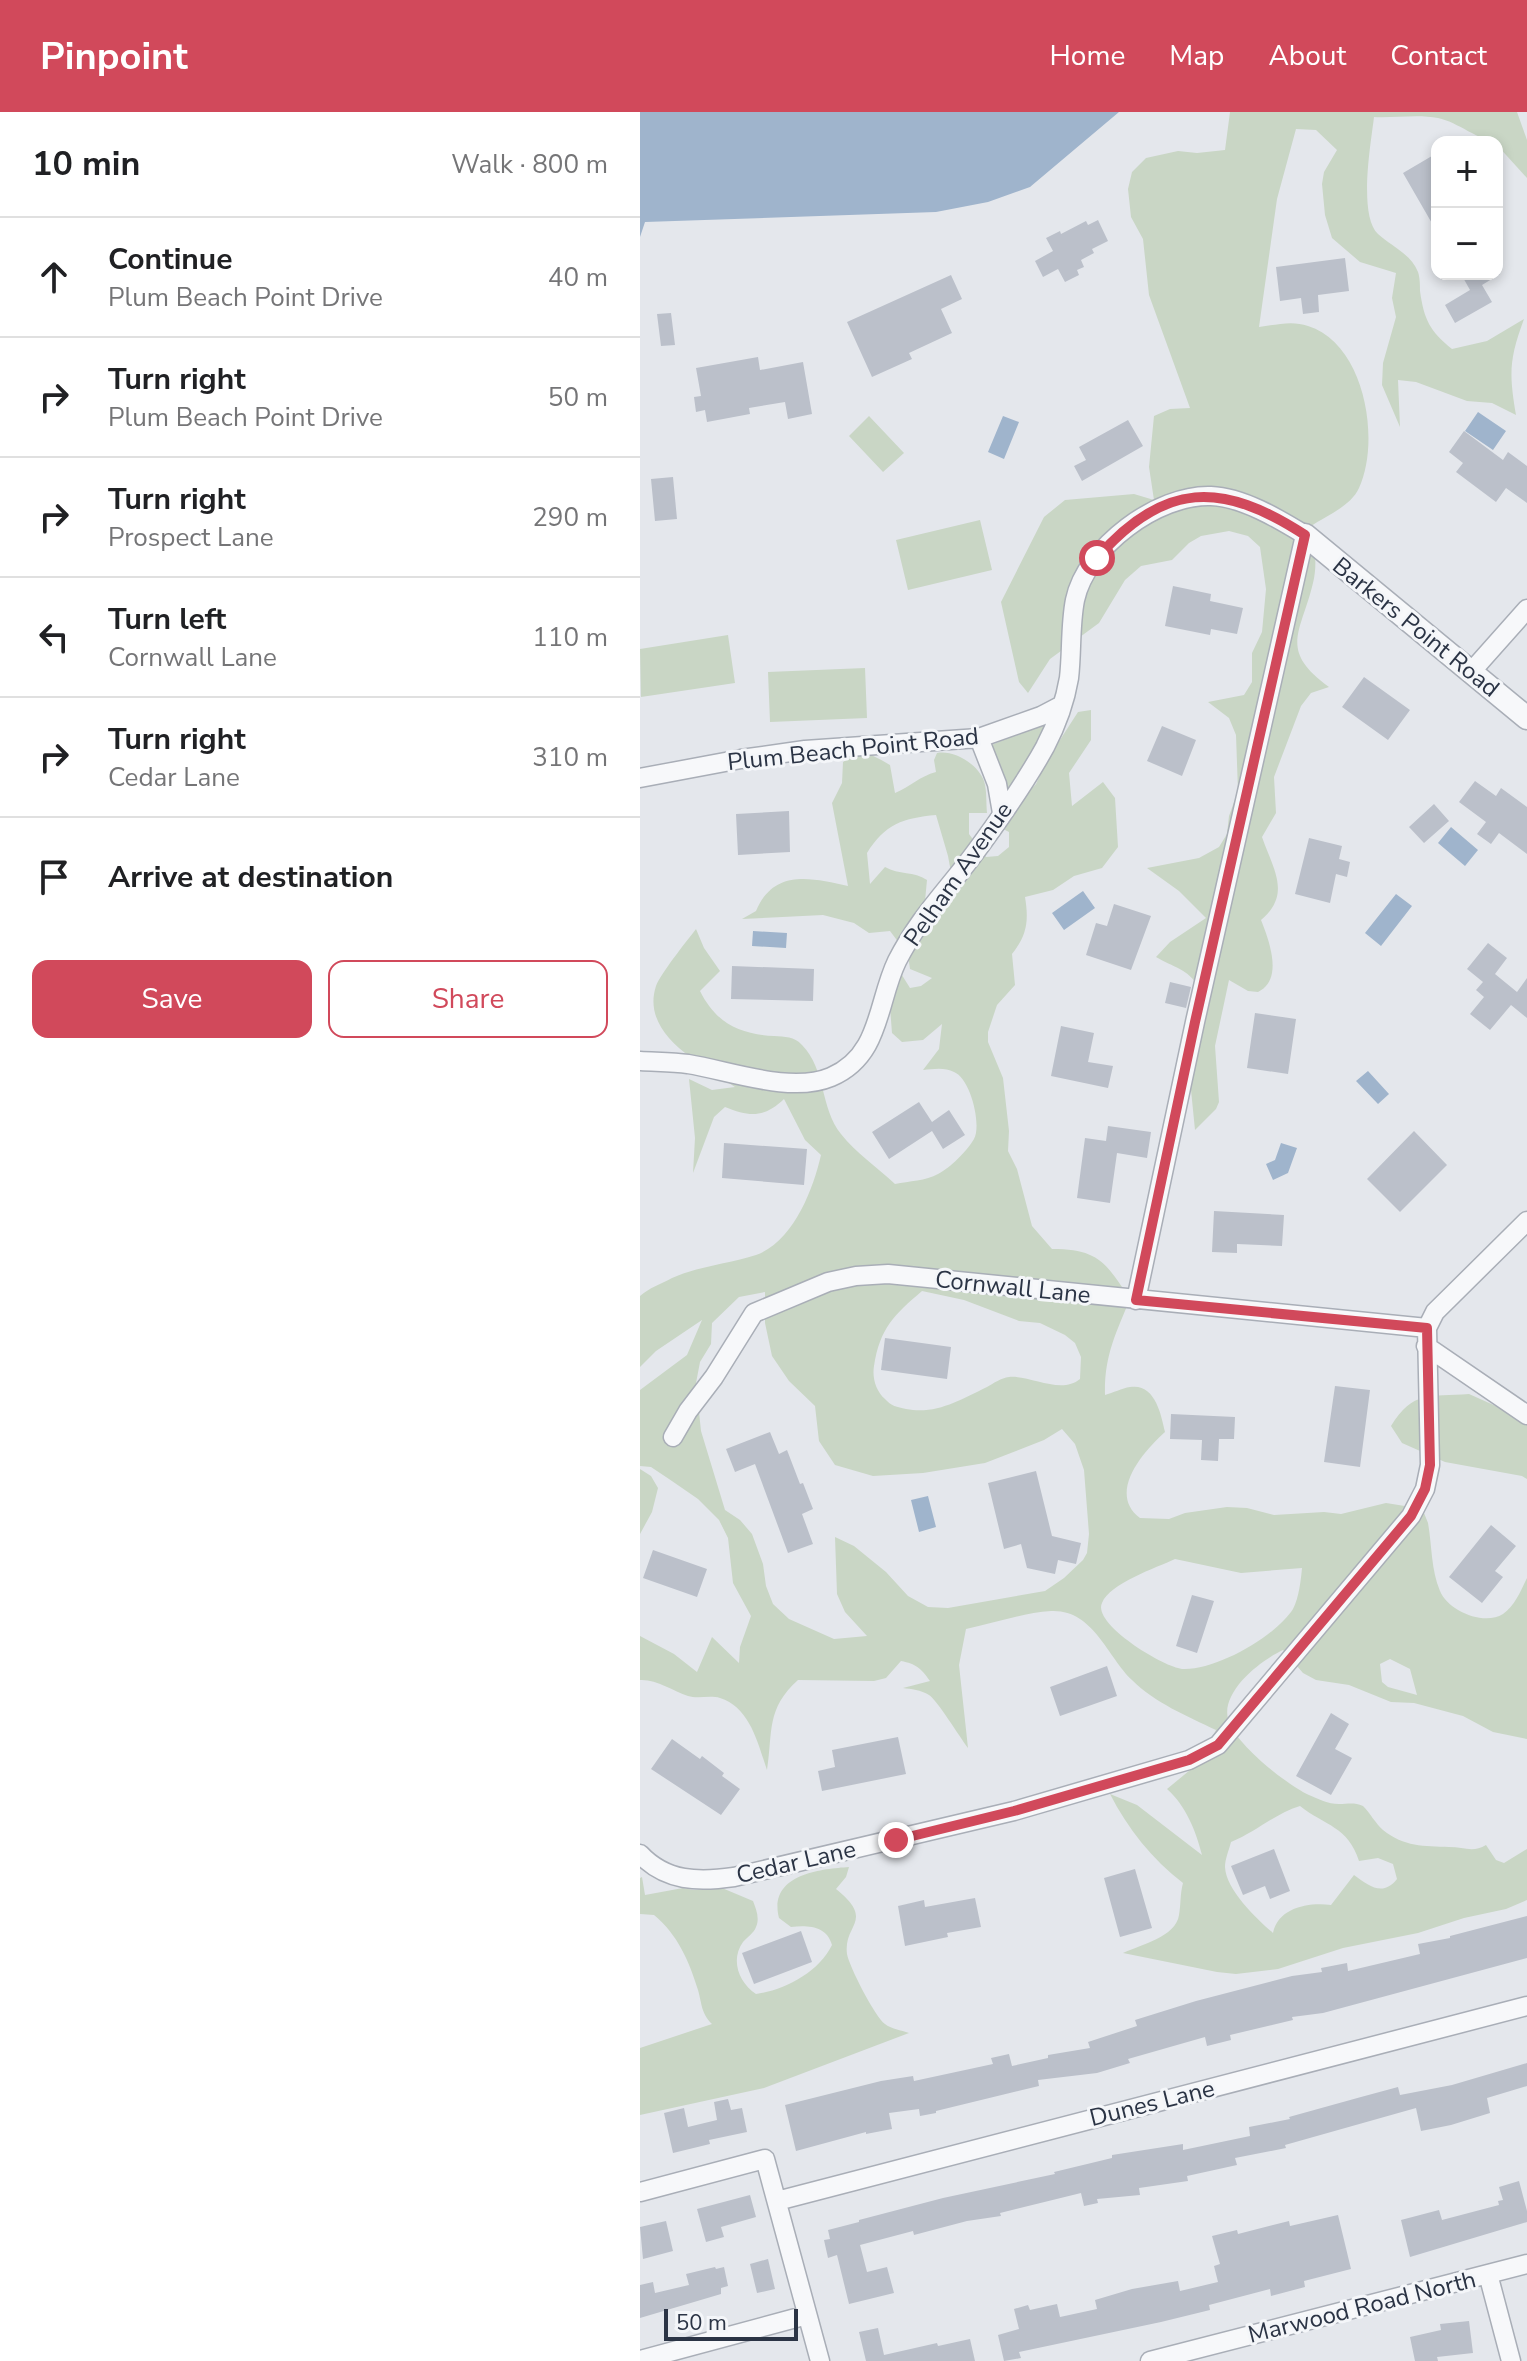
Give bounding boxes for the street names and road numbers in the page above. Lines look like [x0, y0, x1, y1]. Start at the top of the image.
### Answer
street label: Barkers Point Road [1326, 550, 1506, 704]
street label: Plum Beach Point Road [726, 720, 980, 778]
street label: Pelham Avenue [896, 795, 1020, 953]
street label: Cornwall Lane [934, 1263, 1092, 1311]
street label: Cedar Lane [733, 1833, 859, 1891]
street label: Dunes Lane [1086, 2072, 1218, 2134]
street label: Marwood Road North [1245, 2263, 1479, 2351]

